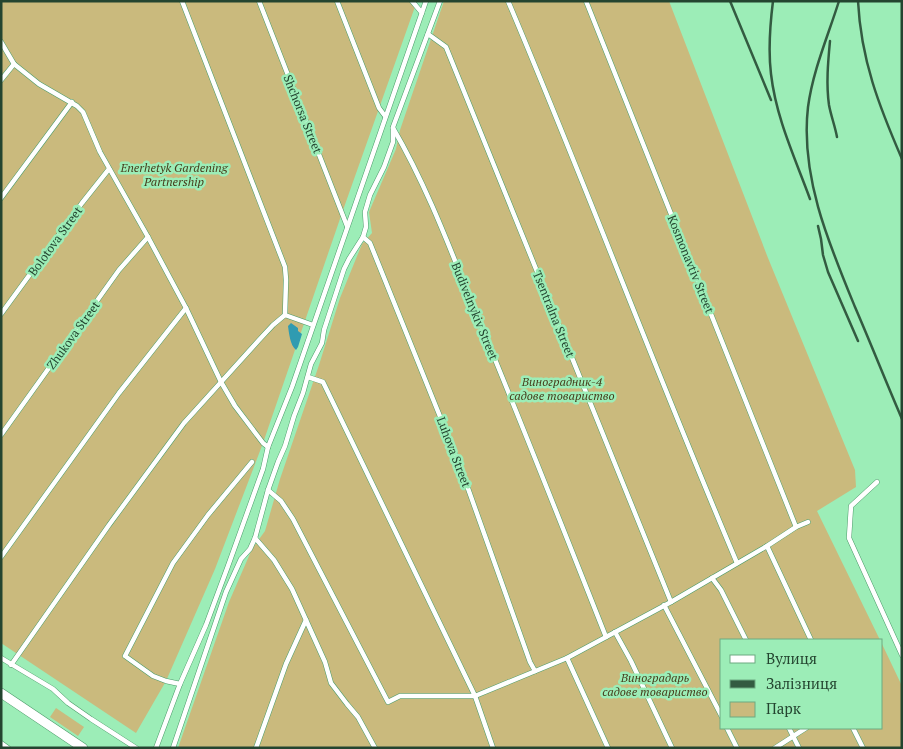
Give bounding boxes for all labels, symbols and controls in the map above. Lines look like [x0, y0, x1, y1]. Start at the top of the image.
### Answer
street label: Shchorsa Street [280, 72, 326, 156]
park label: Enerhetyk Gardening Partnership [119, 160, 229, 189]
street label: Bolotova Street [25, 203, 86, 279]
street label: Kosmonavtiv Street [664, 213, 718, 316]
street label: Budivelnykiv Street [449, 260, 502, 363]
street label: Tsentralna Street [530, 268, 578, 360]
street label: Zhukova Street [43, 297, 103, 372]
park label: Виноградник-4 садове товариство [509, 374, 615, 403]
street label: Luhova Street [434, 415, 474, 490]
legend [720, 639, 883, 729]
text: Вулиця [766, 648, 817, 668]
park label: Виноградарь садове товариство [602, 670, 708, 699]
text: Залізниця [766, 673, 837, 693]
text: Парк [766, 698, 802, 718]

